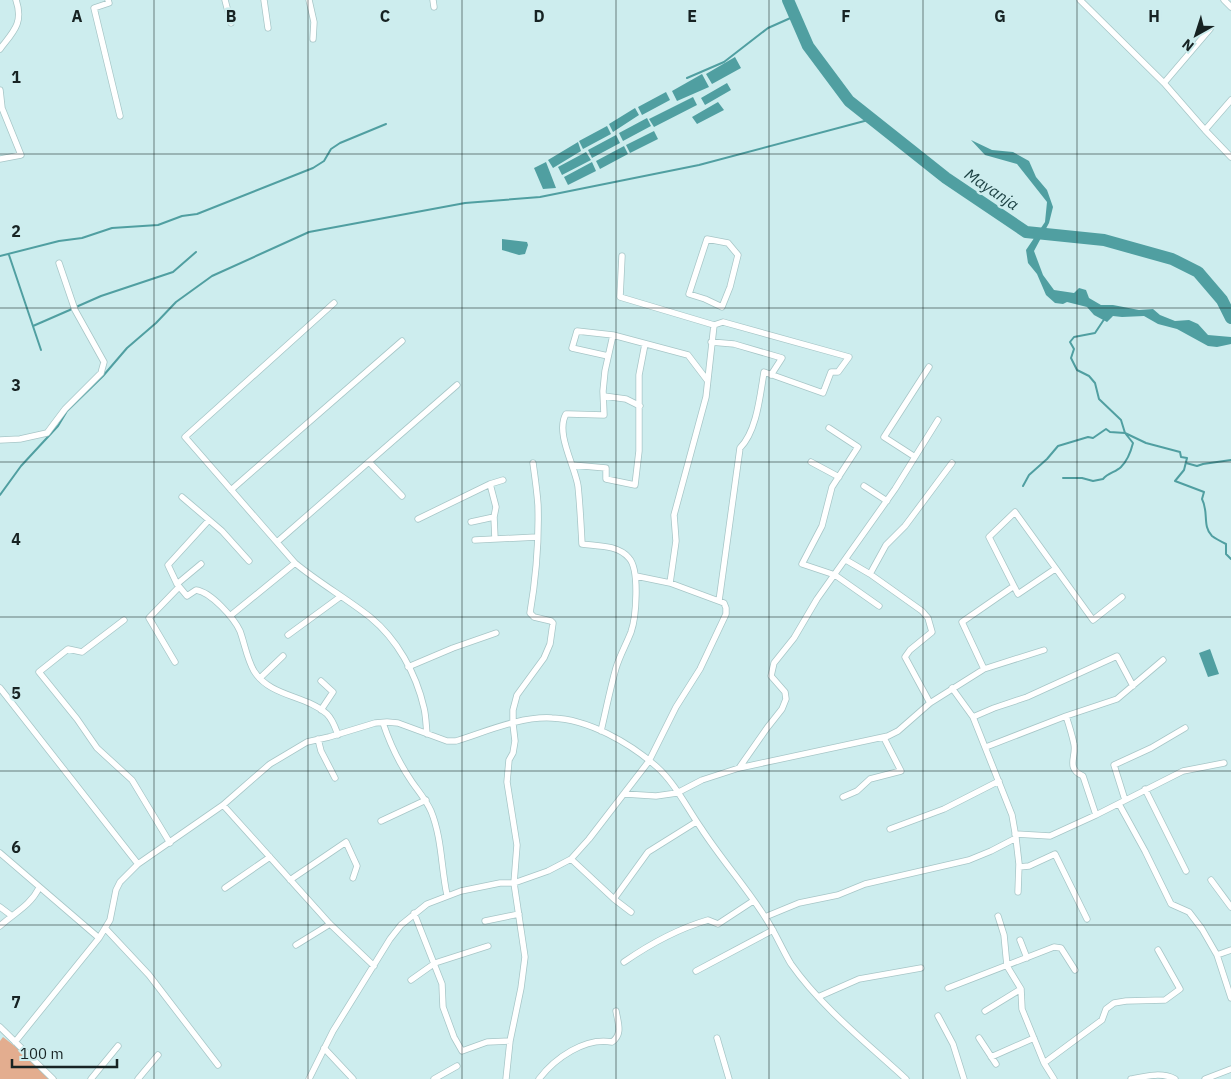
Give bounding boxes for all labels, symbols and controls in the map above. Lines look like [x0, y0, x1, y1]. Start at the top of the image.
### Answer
text: A [72, 6, 83, 26]
text: B [226, 6, 237, 26]
text: C [380, 6, 390, 26]
text: D [533, 6, 545, 26]
text: E [687, 6, 697, 26]
text: F [841, 6, 851, 26]
text: G [994, 6, 1006, 26]
text: H [1148, 6, 1160, 26]
north arrow [1171, 10, 1221, 60]
text: N [1178, 35, 1197, 55]
text: 1 [11, 67, 21, 87]
water label: Mayanja [961, 164, 1023, 214]
text: 2 [11, 221, 21, 241]
text: 3 [11, 375, 21, 395]
text: 4 [11, 529, 21, 549]
text: 5 [11, 683, 21, 703]
text: 6 [11, 837, 21, 857]
text: 7 [11, 992, 21, 1012]
scale bar [12, 1036, 118, 1068]
text: 100 m [20, 1044, 64, 1063]

